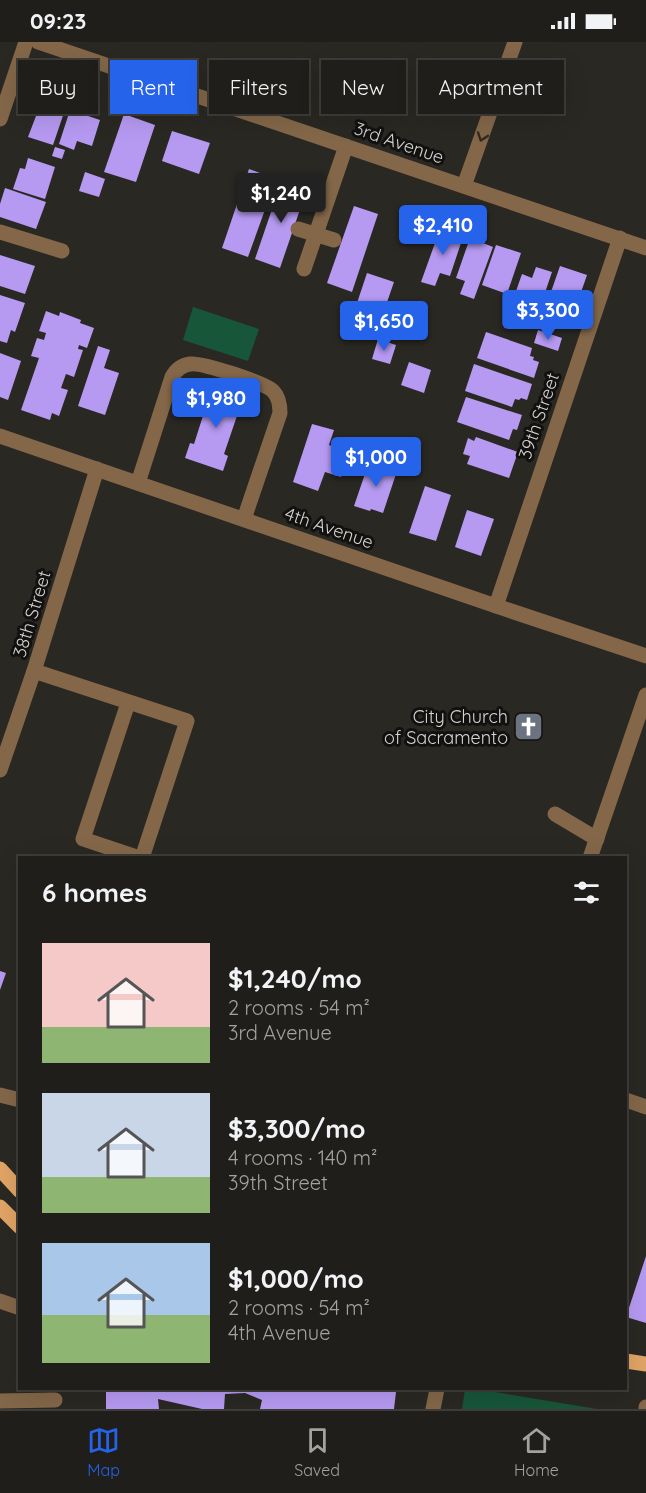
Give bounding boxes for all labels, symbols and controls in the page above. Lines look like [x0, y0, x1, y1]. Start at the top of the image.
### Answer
text: 09:23 [30, 7, 86, 35]
chip: Buy [18, 60, 98, 114]
chip: Rent [110, 60, 197, 114]
chip: Filters [209, 60, 309, 114]
chip: New [321, 60, 406, 114]
chip: Apartment [418, 60, 564, 114]
street label: 3rd Avenue [351, 116, 447, 169]
one-way arrow [476, 131, 489, 142]
pin: $1,240 [232, 173, 330, 224]
text: $1,240 [251, 180, 311, 205]
pin: $2,410 [394, 205, 492, 256]
text: $2,410 [413, 212, 473, 237]
pin: $3,300 [499, 290, 597, 341]
text: $3,300 [516, 297, 580, 322]
pin: $1,650 [335, 301, 433, 352]
text: $1,650 [354, 308, 414, 333]
street label: 39th Street [513, 370, 564, 462]
pin: $1,980 [167, 378, 265, 429]
text: $1,980 [186, 385, 246, 410]
pin: $1,000 [327, 437, 425, 488]
text: $1,000 [345, 444, 407, 469]
street label: 4th Avenue [282, 502, 377, 553]
street label: 38th Street [7, 568, 56, 660]
place label: City Church of Sacramento [384, 705, 508, 749]
church icon: City Church of Sacramento [513, 711, 545, 743]
text: 6 homes [42, 876, 147, 909]
icon: filters [570, 876, 603, 909]
text: $1,240/mo [228, 962, 362, 995]
icon: home [90, 967, 162, 1039]
text: 2 rooms · 54 m² [228, 995, 370, 1020]
text: 3rd Avenue [228, 1020, 332, 1045]
text: $3,300/mo [228, 1112, 366, 1145]
icon: home [90, 1117, 162, 1189]
text: 4 rooms · 140 m² [228, 1145, 377, 1170]
text: 39th Street [228, 1170, 328, 1195]
text: $1,000/mo [228, 1262, 364, 1295]
icon: home [90, 1267, 162, 1339]
text: 2 rooms · 54 m² [228, 1295, 370, 1320]
text: 4th Avenue [228, 1320, 331, 1345]
tab: Map [87, 1424, 120, 1480]
tab: Saved [294, 1424, 340, 1480]
tab: Home [514, 1424, 559, 1480]

